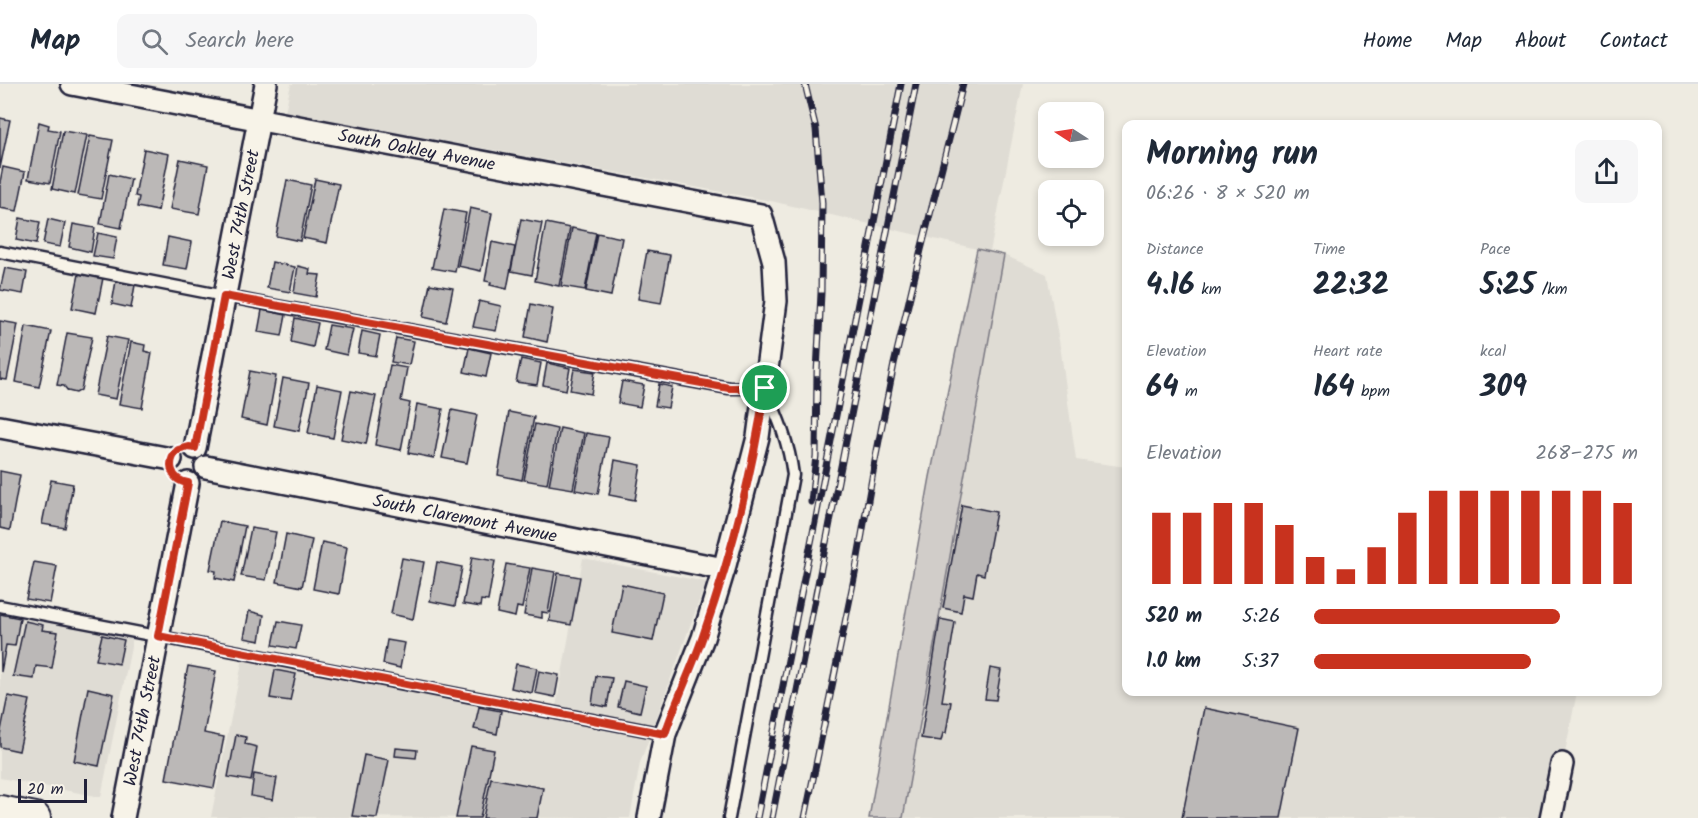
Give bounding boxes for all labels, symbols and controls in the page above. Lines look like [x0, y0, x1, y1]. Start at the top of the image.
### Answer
search box [117, 14, 537, 68]
text: Map [30, 19, 81, 64]
text: Search here [186, 24, 294, 59]
icon: search [138, 25, 171, 58]
text: Home [1363, 25, 1412, 58]
text: Map [1445, 25, 1482, 58]
text: About [1515, 25, 1566, 58]
text: Contact [1599, 25, 1668, 58]
north arrow [1038, 102, 1104, 168]
map controls [1038, 102, 1104, 246]
street label: South Oakley Avenue [336, 122, 498, 180]
text: Morning run [1146, 129, 1318, 182]
button: share [1575, 140, 1638, 203]
street label: West 74th Street [215, 146, 269, 282]
text: 06:26 · 8 × 520 m [1146, 178, 1310, 210]
button: locate [1038, 180, 1104, 246]
text: Distance [1146, 237, 1204, 262]
text: Time [1313, 237, 1345, 262]
text: Pace [1480, 237, 1511, 262]
text: 4.16 [1146, 262, 1195, 310]
text: 22:32 [1313, 262, 1389, 310]
text: 5:25 [1480, 262, 1535, 310]
text: km [1195, 277, 1221, 302]
text: /km [1535, 277, 1568, 302]
text: Elevation [1146, 339, 1207, 364]
text: Heart rate [1313, 339, 1383, 364]
text: kcal [1480, 339, 1506, 364]
pin [739, 362, 790, 413]
text: 64 [1146, 364, 1179, 412]
text: 164 [1313, 364, 1355, 412]
text: 309 [1480, 364, 1527, 412]
icon: arrive [748, 371, 781, 404]
text: m [1179, 379, 1198, 404]
text: bpm [1355, 379, 1390, 404]
text: Elevation [1146, 438, 1222, 470]
text: 268–275 m [1536, 438, 1638, 470]
street label: South Claremont Avenue [370, 487, 559, 552]
text: 520 m [1146, 601, 1202, 633]
text: 5:26 [1242, 601, 1280, 633]
text: 1.0 km [1146, 646, 1201, 678]
text: 5:37 [1242, 646, 1278, 678]
street label: West 74th Street [117, 653, 170, 789]
scale bar [18, 776, 87, 804]
text: 20 m [27, 777, 63, 802]

